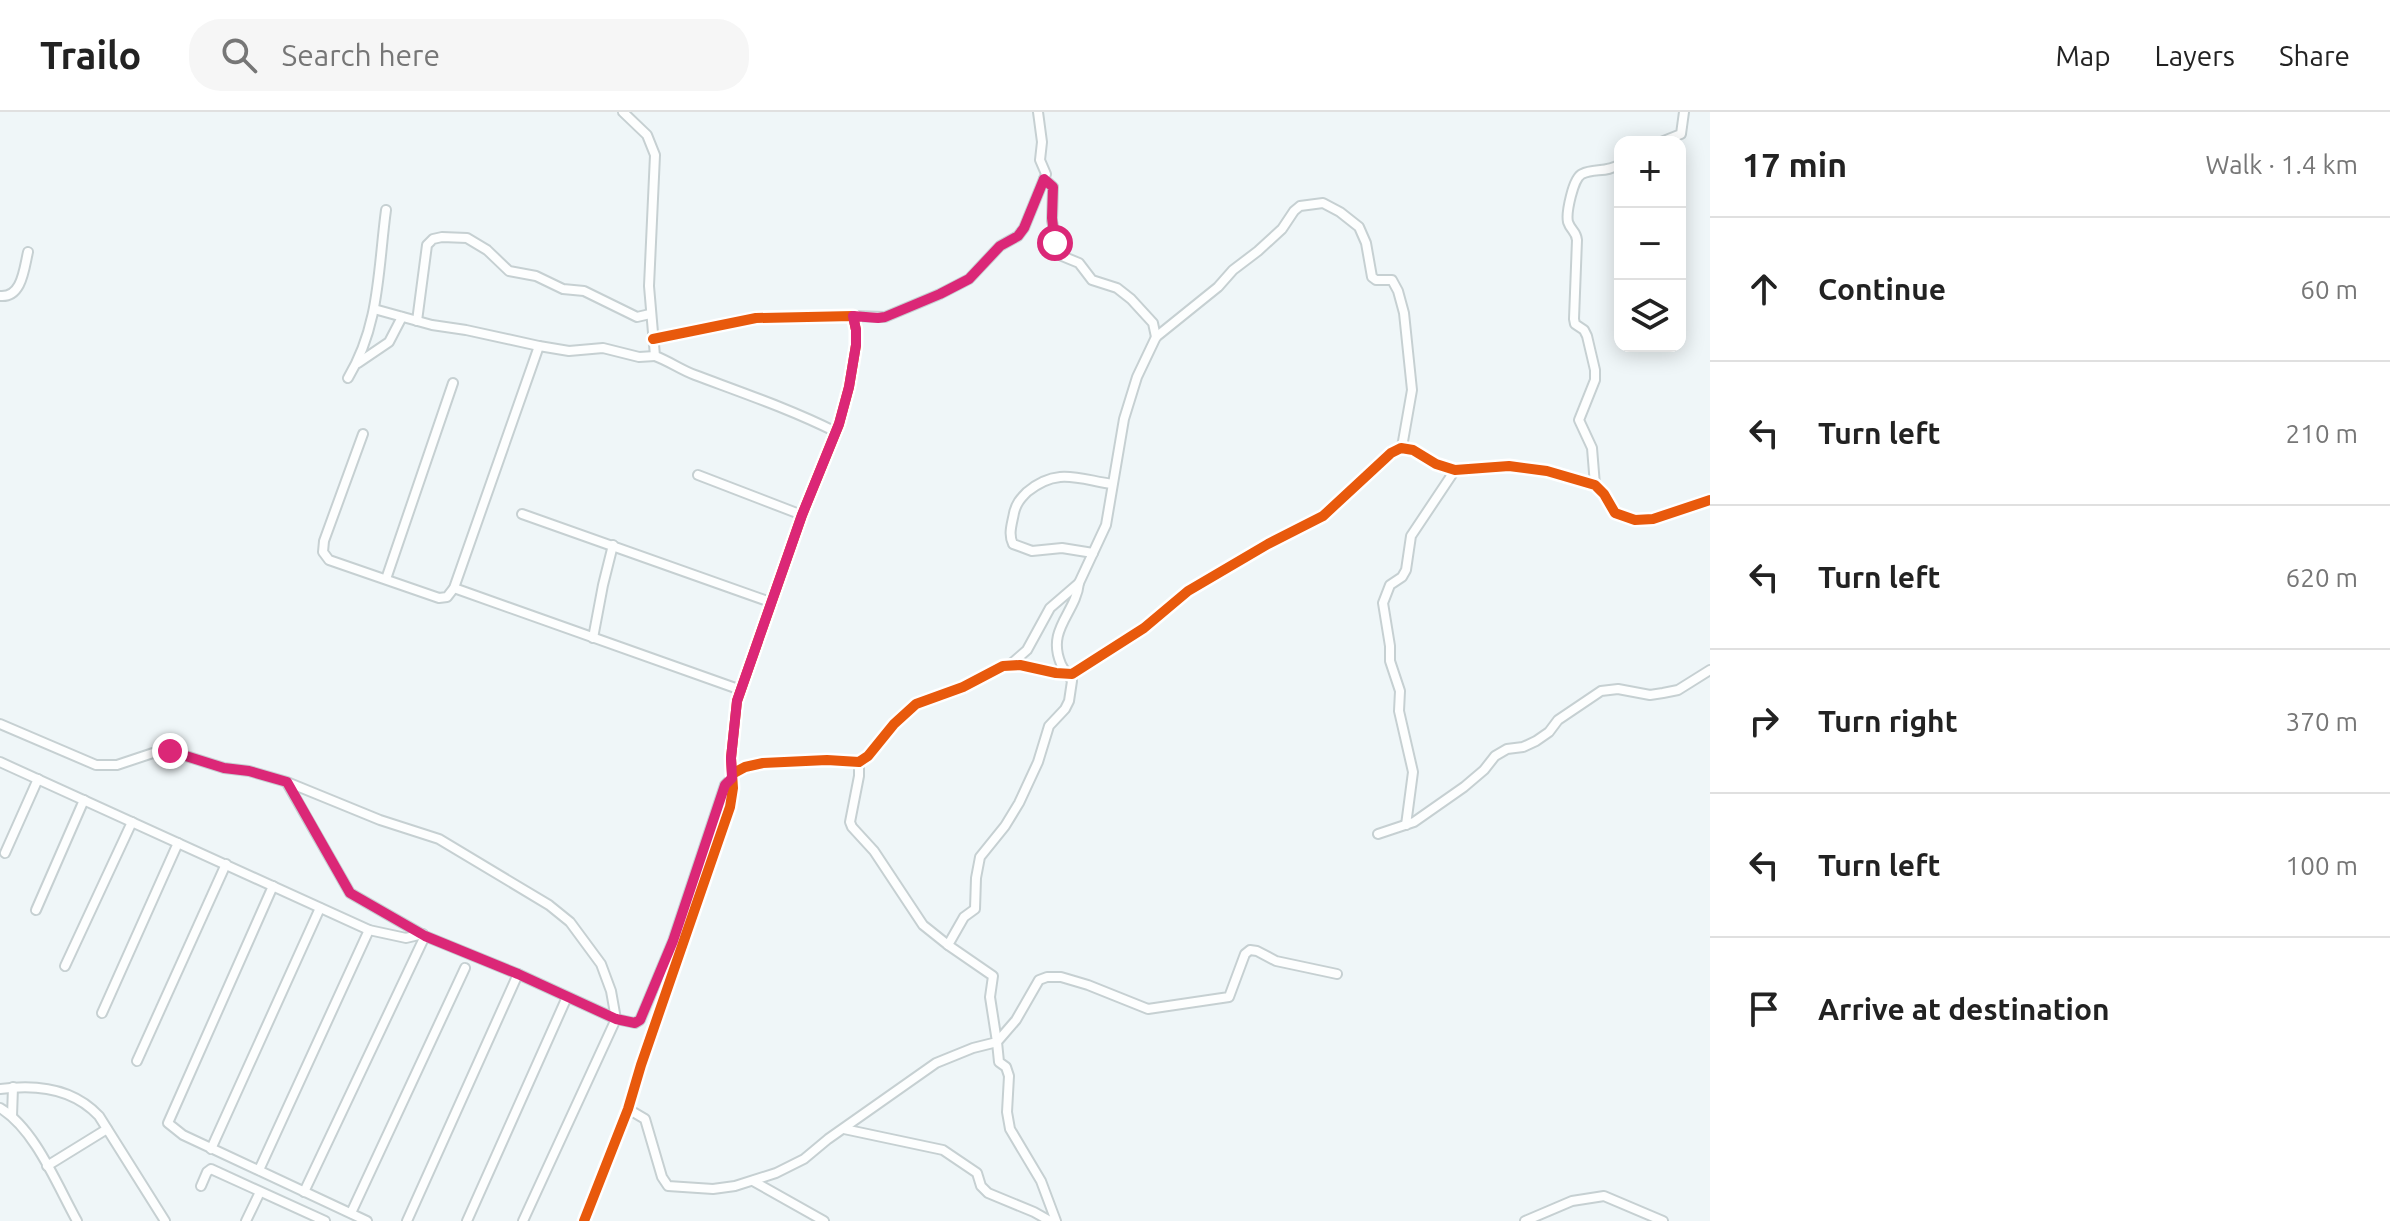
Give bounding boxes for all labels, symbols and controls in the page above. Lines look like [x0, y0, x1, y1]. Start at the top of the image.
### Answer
search box [189, 19, 749, 91]
icon: search [217, 33, 261, 77]
text: Trailo [40, 34, 141, 76]
text: Search here [281, 38, 440, 72]
text: Map [2055, 40, 2111, 71]
text: Layers [2155, 40, 2235, 71]
text: Share [2279, 40, 2350, 71]
map controls [1614, 136, 1686, 352]
button: + [1614, 136, 1686, 208]
text: 17 min [1742, 145, 1847, 183]
text: Walk · 1.4 km [2206, 150, 2358, 179]
button: − [1614, 208, 1686, 280]
route start [1037, 225, 1073, 261]
icon: ahead [1742, 267, 1786, 311]
text: Continue [1818, 272, 1946, 306]
text: 60 m [2300, 275, 2358, 304]
button: layers [1614, 280, 1686, 352]
icon: left [1742, 411, 1786, 455]
text: Turn left [1818, 416, 1940, 450]
text: 210 m [2286, 419, 2358, 448]
icon: left [1742, 555, 1786, 599]
text: Turn left [1818, 560, 1940, 594]
text: 620 m [2286, 563, 2358, 592]
icon: right [1742, 699, 1786, 743]
text: Turn right [1818, 704, 1958, 738]
text: 370 m [2286, 707, 2358, 736]
route end [152, 733, 188, 769]
icon: left [1742, 843, 1786, 887]
text: Turn left [1818, 848, 1940, 882]
text: 100 m [2286, 851, 2358, 880]
icon: arrive [1742, 987, 1786, 1031]
text: Arrive at destination [1818, 992, 2110, 1026]

